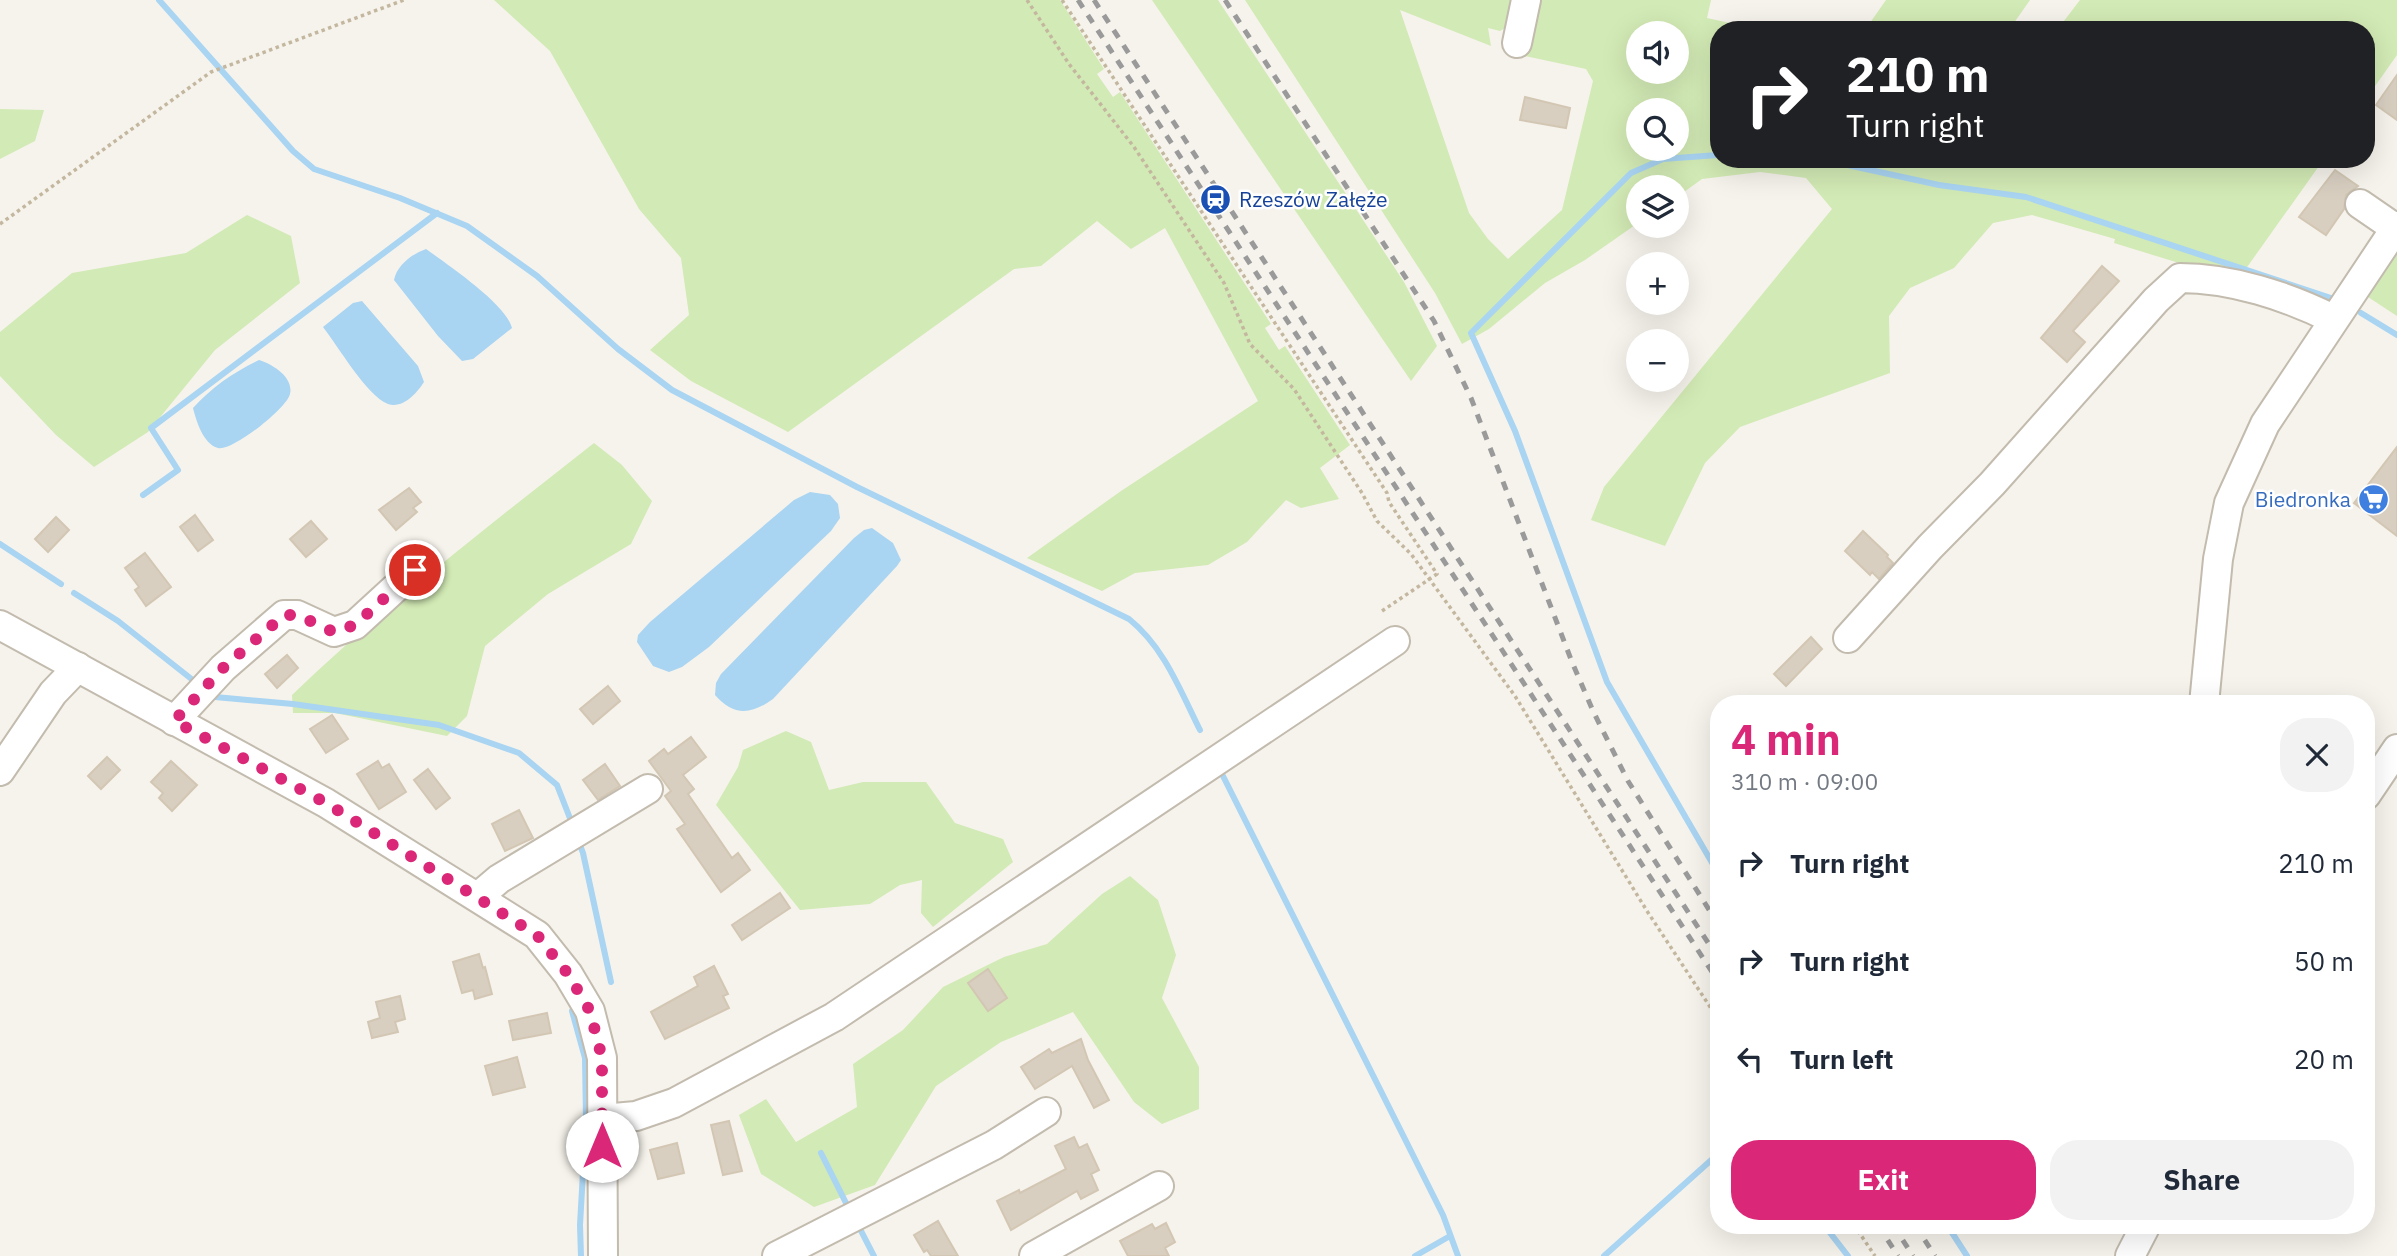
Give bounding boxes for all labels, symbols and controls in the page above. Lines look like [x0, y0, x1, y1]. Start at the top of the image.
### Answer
map controls [1626, 21, 1689, 392]
button: sound [1626, 21, 1689, 84]
text: 210 m [1846, 42, 1990, 105]
icon: right [1731, 49, 1822, 140]
button: search [1626, 98, 1689, 161]
text: Turn right [1846, 104, 1984, 146]
button: layers [1626, 175, 1689, 238]
station icon: Rzeszów Załęże [1199, 183, 1233, 217]
place label: Rzeszów Załęże [1239, 185, 1388, 213]
button: + [1626, 252, 1689, 315]
button: − [1626, 329, 1689, 392]
supermarket icon: Biedronka [2357, 483, 2391, 517]
place label: Biedronka [2255, 485, 2351, 513]
pin [385, 540, 445, 600]
icon: arrive [396, 551, 434, 589]
text: 4 min [1731, 712, 1841, 767]
button: close [2280, 718, 2354, 792]
text: 310 m · 09:00 [1731, 766, 1878, 796]
icon: right [1731, 844, 1769, 882]
text: Turn right [1790, 846, 1909, 880]
text: 210 m [2278, 846, 2354, 880]
icon: right [1731, 942, 1769, 980]
text: Turn right [1790, 944, 1909, 978]
text: 50 m [2294, 944, 2354, 978]
icon: left [1731, 1040, 1769, 1078]
text: Turn left [1790, 1042, 1893, 1076]
text: 20 m [2294, 1042, 2354, 1076]
position arrow [565, 1109, 639, 1183]
button: Exit [1731, 1140, 2036, 1220]
button: Share [2050, 1140, 2354, 1220]

